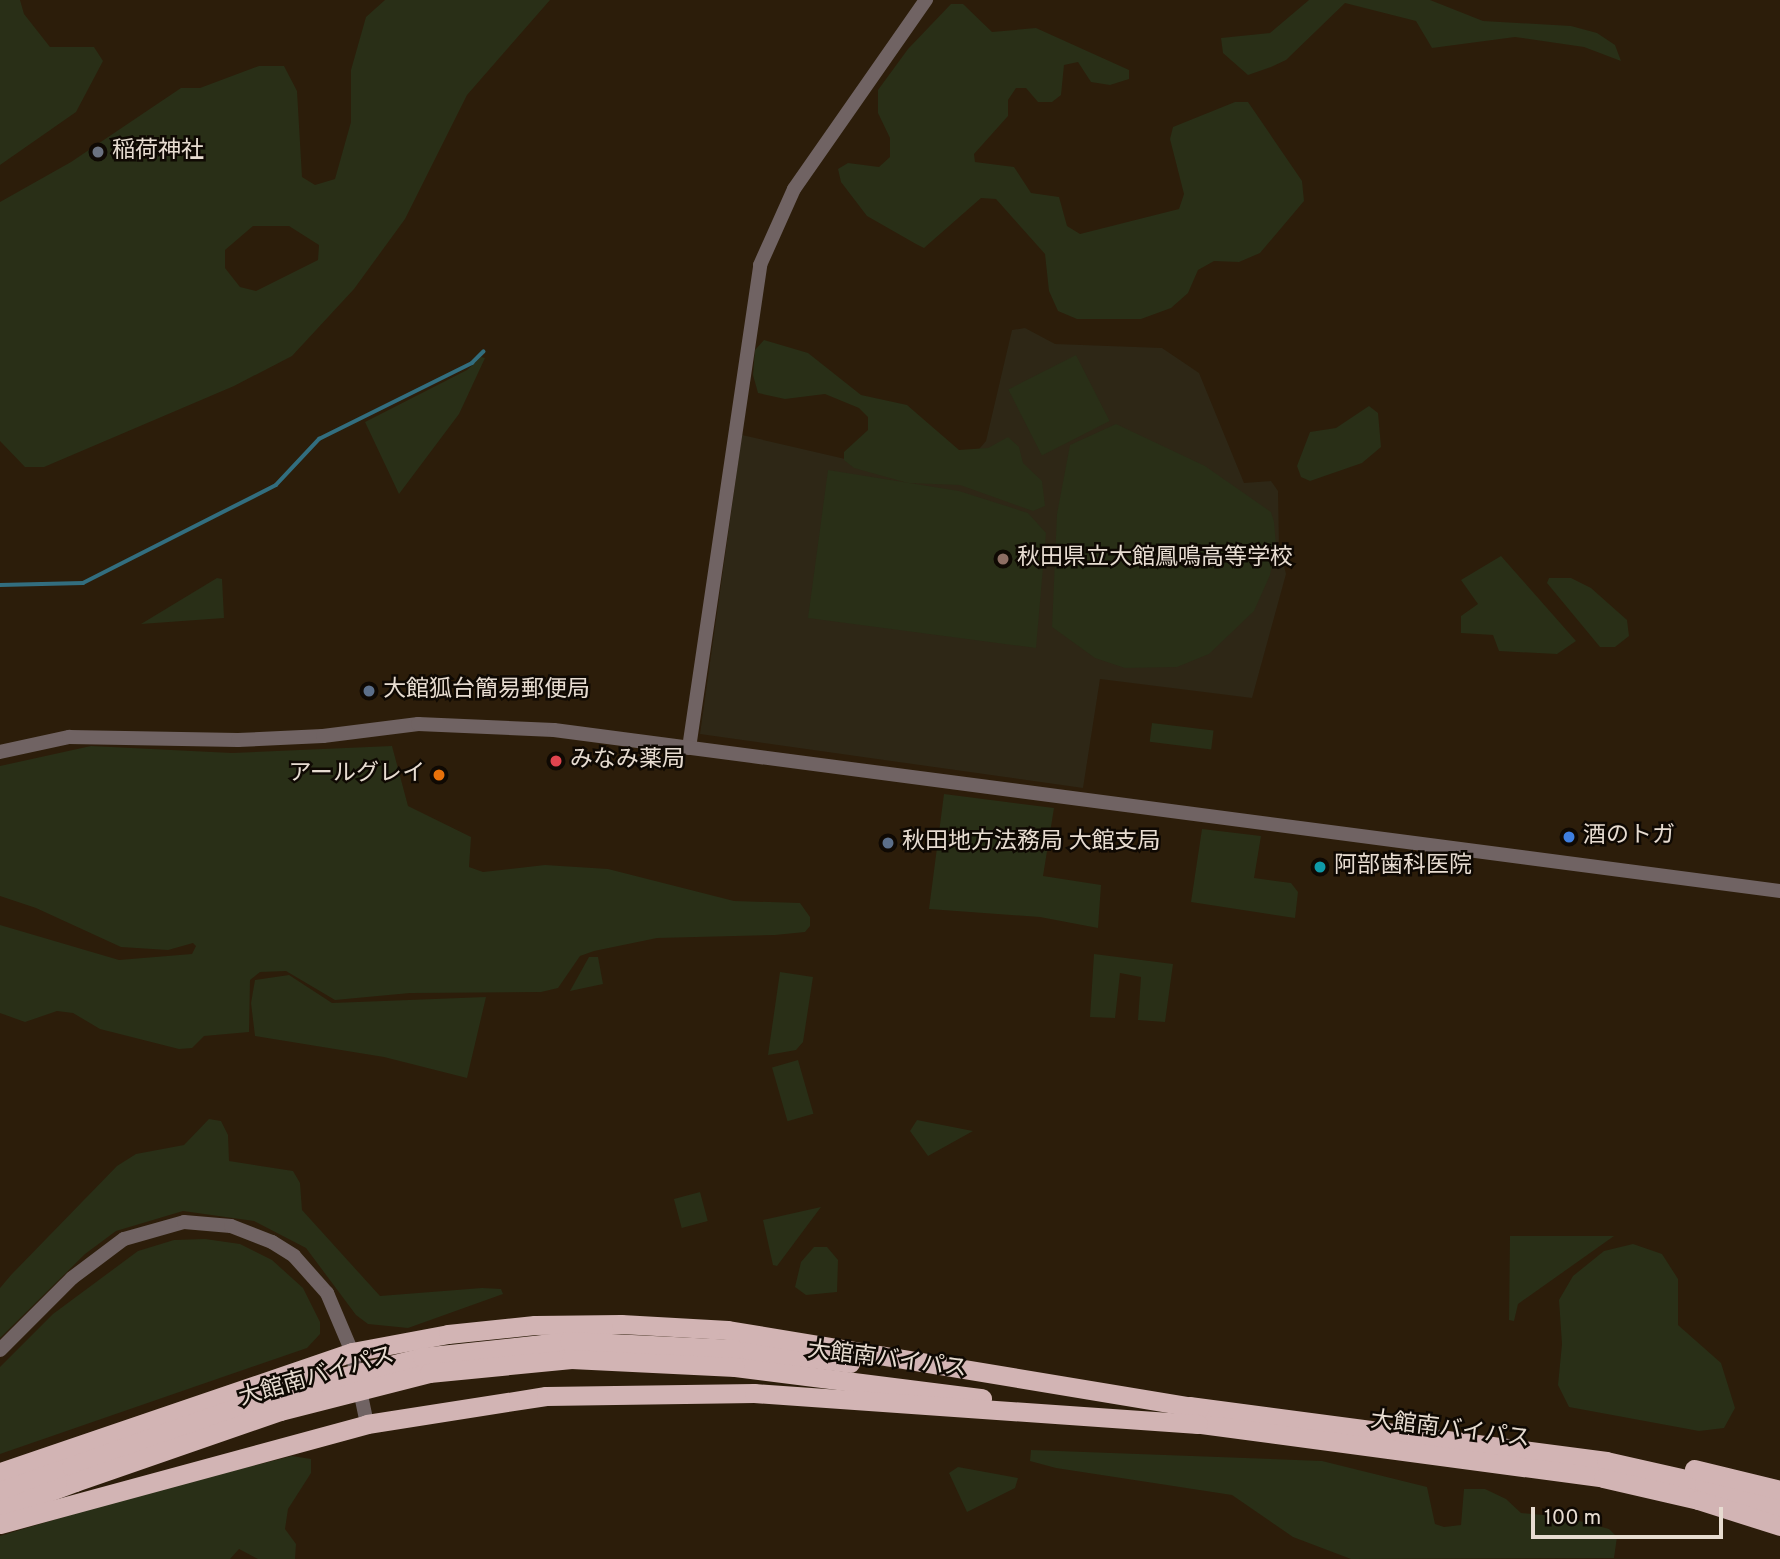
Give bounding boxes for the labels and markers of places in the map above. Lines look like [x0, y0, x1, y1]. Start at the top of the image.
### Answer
place label: 稲荷神社 [112, 138, 204, 166]
marker: 稲荷神社 [90, 144, 106, 160]
place label: 秋田県立大館鳳鳴高等学校 [1017, 545, 1293, 573]
marker: 秋田県立大館鳳鳴高等学校 [995, 551, 1011, 567]
place label: 大館狐台簡易郵便局 [383, 677, 590, 705]
marker: 大館狐台簡易郵便局 [361, 683, 377, 699]
place label: みなみ薬局 [570, 747, 685, 775]
marker: みなみ薬局 [548, 753, 564, 769]
place label: アールグレイ [288, 761, 425, 789]
marker: アールグレイ [431, 767, 447, 783]
place label: 酒のトガ [1583, 823, 1675, 851]
place label: 秋田地方法務局 大館支局 [902, 829, 1160, 857]
marker: 酒のトガ [1561, 829, 1577, 845]
marker: 秋田地方法務局 大館支局 [880, 835, 896, 851]
place label: 阿部歯科医院 [1334, 853, 1472, 881]
marker: 阿部歯科医院 [1312, 859, 1328, 875]

